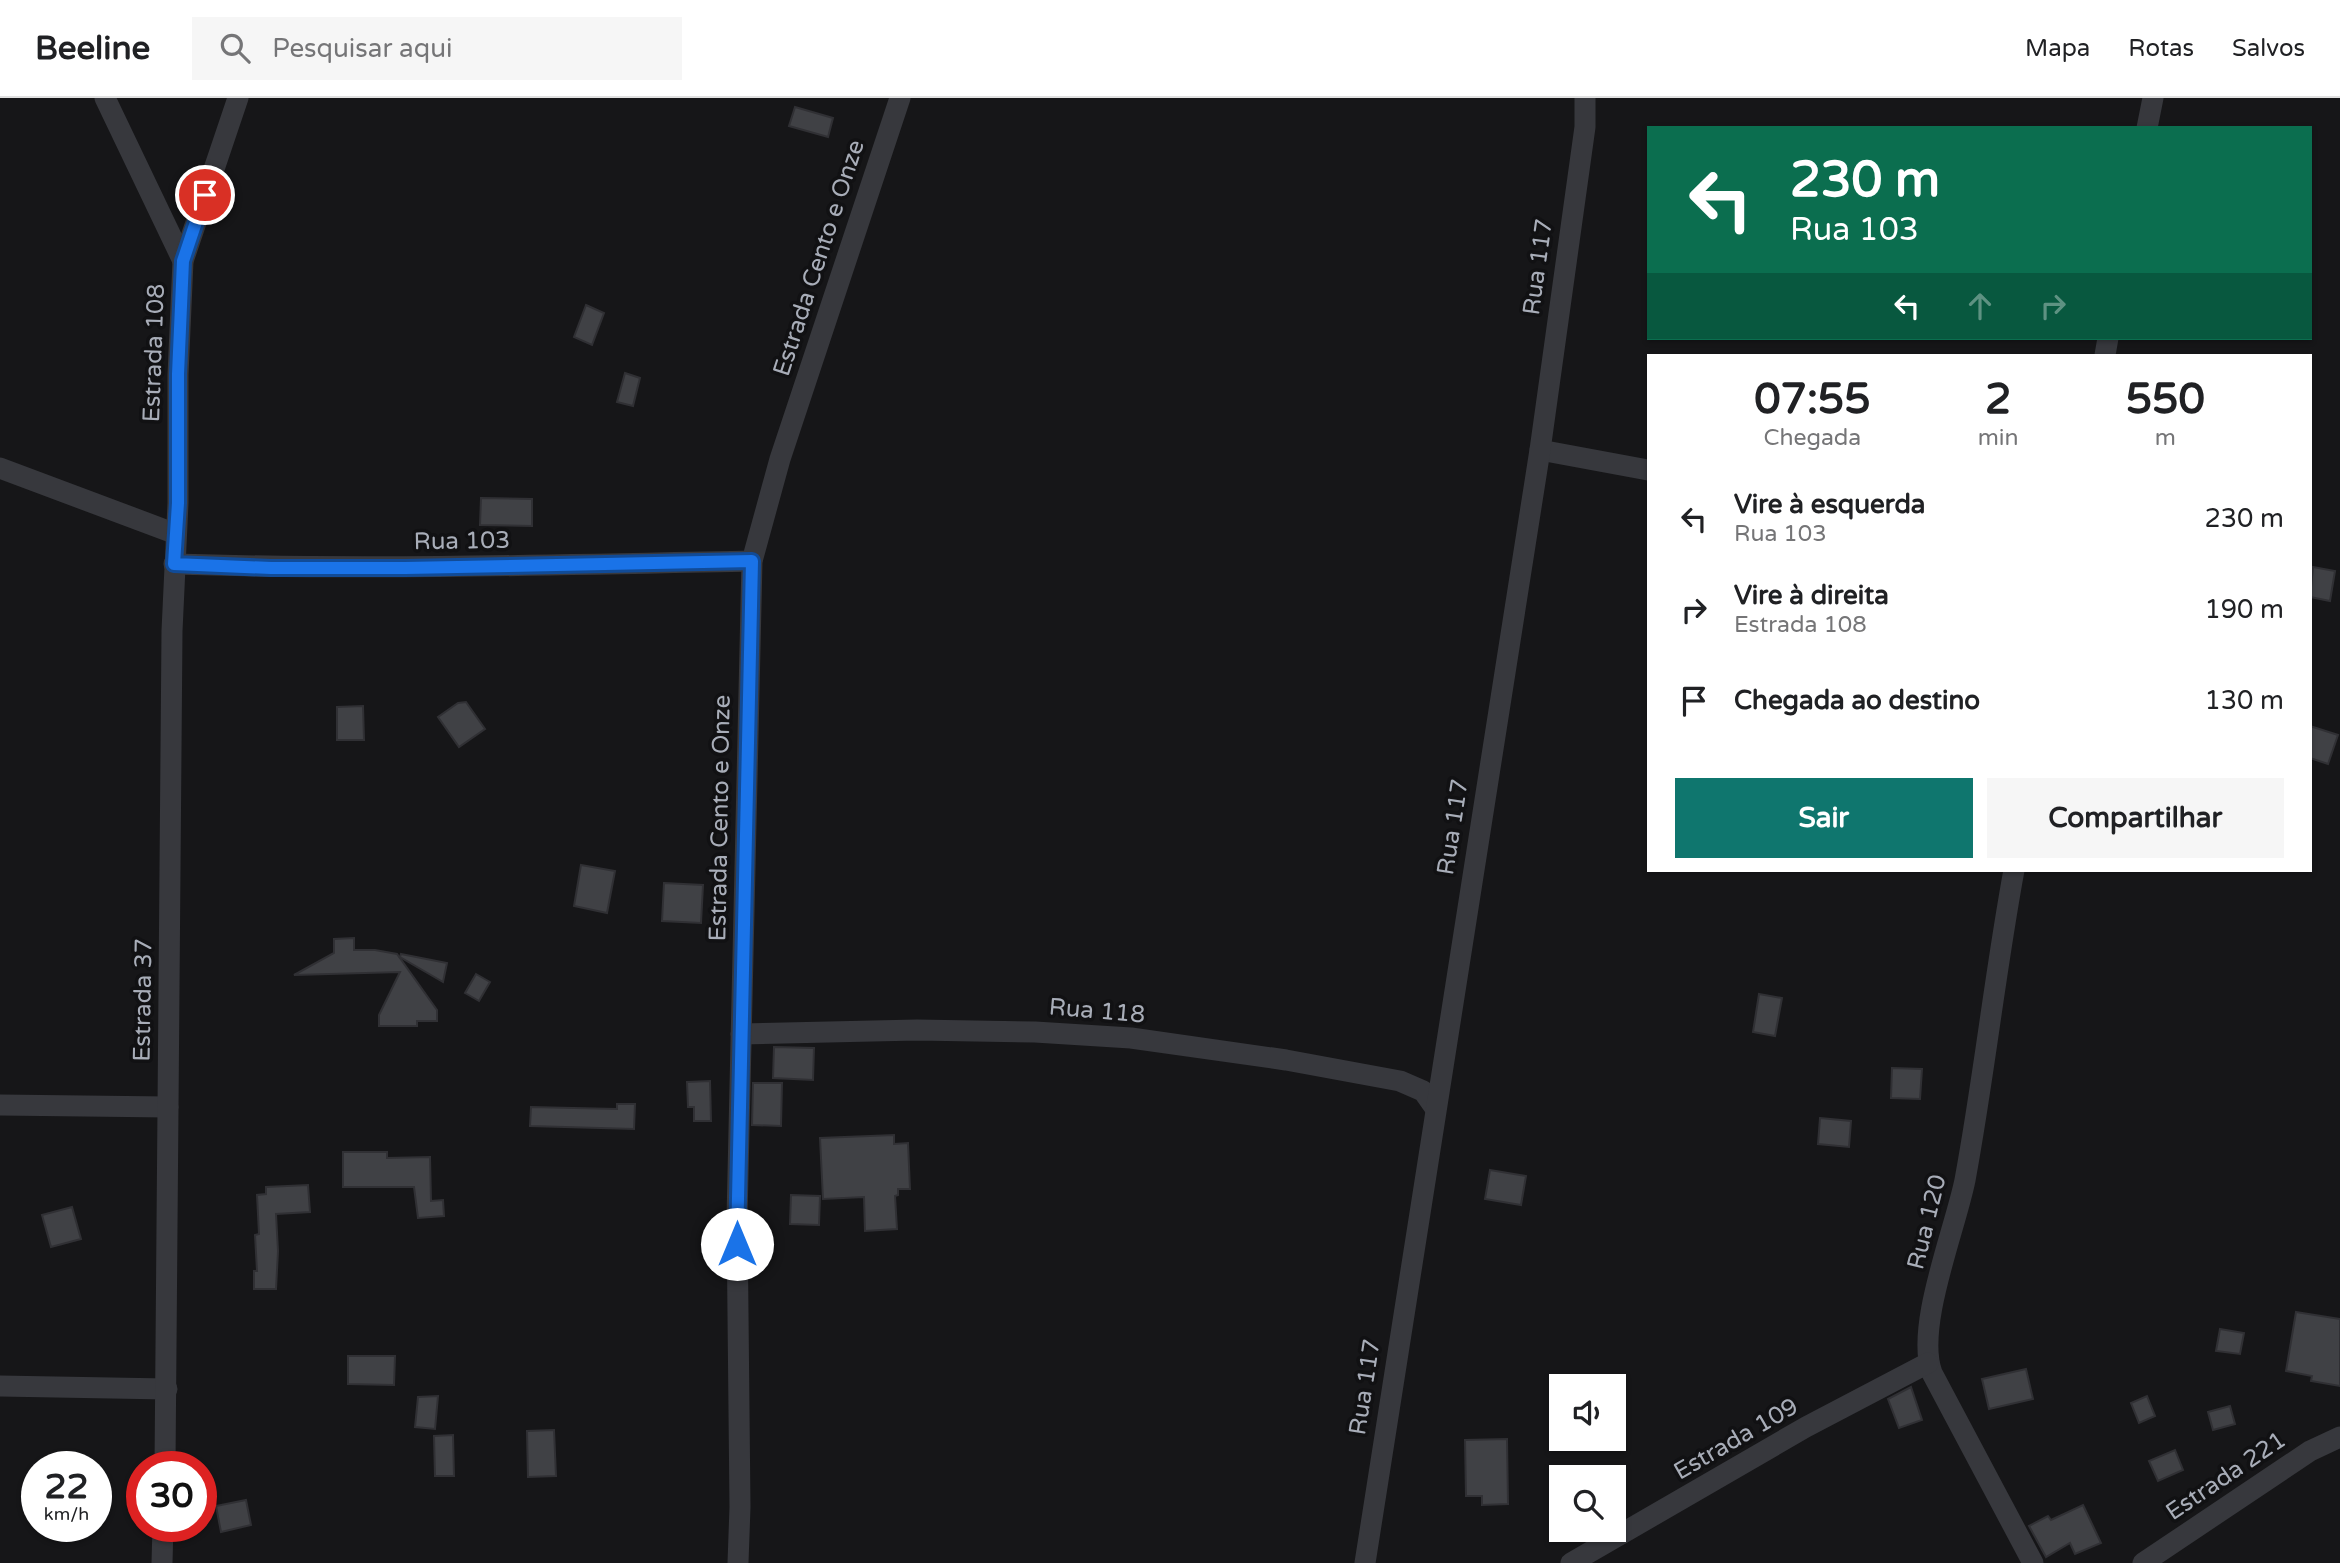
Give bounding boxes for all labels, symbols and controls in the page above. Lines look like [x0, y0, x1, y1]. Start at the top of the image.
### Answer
search box [192, 17, 682, 80]
text: Beeline [35, 29, 150, 68]
icon: search [216, 29, 254, 67]
text: Pesquisar aqui [272, 33, 452, 64]
text: Mapa [2025, 34, 2090, 63]
text: Rotas [2128, 34, 2194, 63]
text: Salvos [2232, 34, 2305, 63]
street label: Estrada Cento e Onze [767, 136, 871, 380]
text: 230 m [1790, 151, 1940, 210]
icon: left [1675, 154, 1766, 245]
pin [175, 165, 235, 225]
icon: arrive [186, 176, 224, 214]
text: Rua 103 [1790, 211, 1919, 249]
street label: Rua 117 [1517, 217, 1559, 317]
street label: Estrada 108 [137, 283, 171, 423]
icon: left [1888, 287, 1926, 325]
icon: ahead [1961, 287, 1999, 325]
icon: right [2034, 287, 2072, 325]
text: 07:55 [1754, 374, 1871, 425]
text: 2 [1985, 374, 2011, 425]
text: 550 [2126, 374, 2205, 425]
text: Chegada [1763, 424, 1861, 452]
text: min [1978, 424, 2019, 452]
text: m [2155, 424, 2176, 452]
text: Vire à esquerda [1734, 489, 1925, 520]
icon: left [1675, 500, 1713, 538]
text: 230 m [2204, 503, 2284, 534]
text: Rua 103 [1734, 520, 1827, 548]
street label: Rua 103 [413, 526, 511, 556]
text: Vire à direita [1734, 580, 1889, 611]
icon: right [1675, 591, 1713, 629]
text: 190 m [2204, 594, 2284, 625]
text: Estrada 108 [1734, 611, 1867, 639]
icon: arrive [1675, 682, 1713, 720]
text: Chegada ao destino [1734, 685, 1980, 716]
text: 130 m [2204, 685, 2284, 716]
street label: Estrada Cento e Onze [703, 694, 737, 942]
street label: Rua 117 [1431, 777, 1475, 877]
button: Sair [1675, 778, 1973, 858]
button: Compartilhar [1987, 778, 2284, 858]
street label: Estrada 37 [127, 938, 159, 1062]
street label: Rua 118 [1048, 992, 1146, 1030]
street label: Rua 120 [1901, 1172, 1953, 1272]
position arrow [700, 1207, 774, 1281]
street label: Rua 117 [1343, 1337, 1387, 1437]
map controls [1549, 1374, 1626, 1542]
button: sound [1549, 1374, 1626, 1451]
street label: Estrada 109 [1669, 1392, 1803, 1486]
street label: Estrada 221 [2160, 1425, 2292, 1527]
speed limit sign: 30 [126, 1451, 217, 1542]
button: search [1549, 1465, 1626, 1542]
text: 22 [45, 1466, 88, 1508]
text: km/h [44, 1503, 89, 1525]

